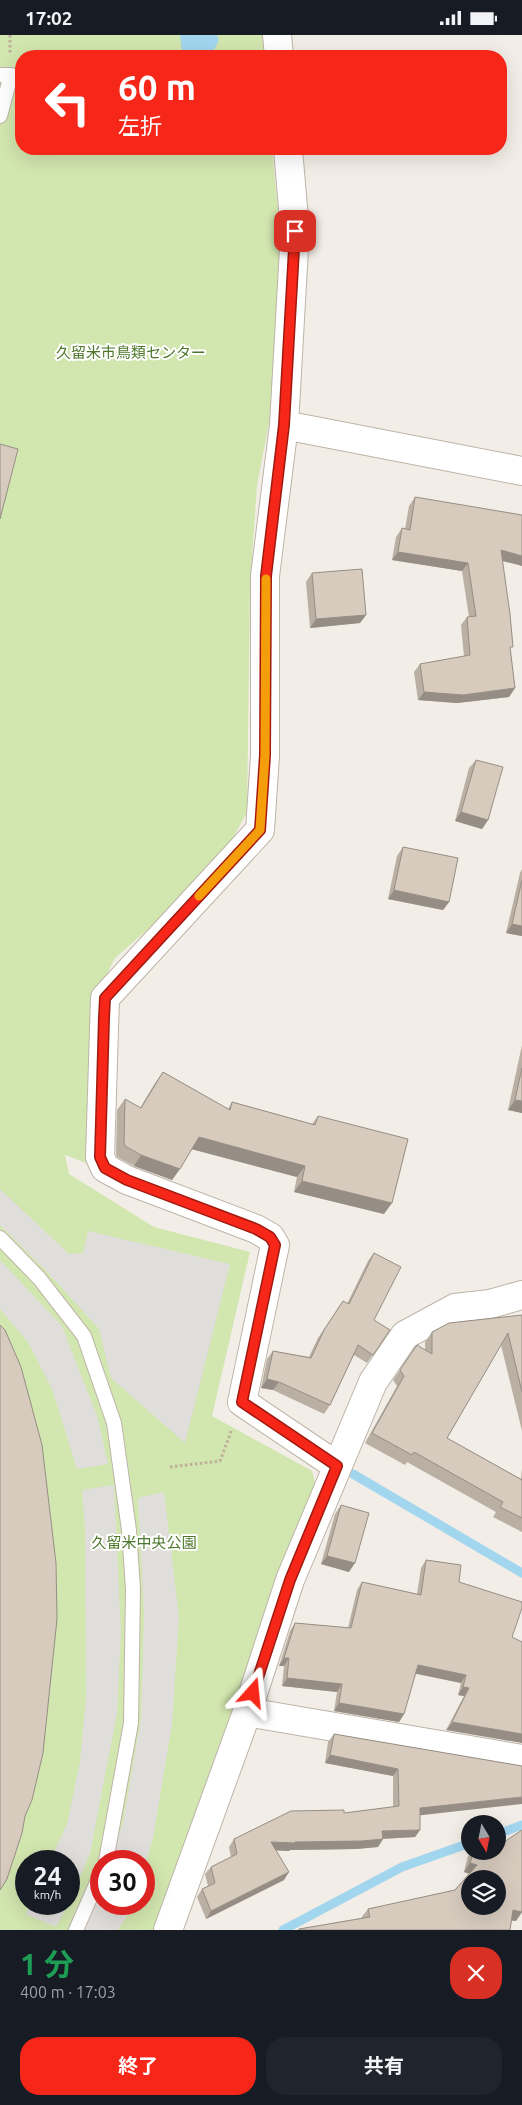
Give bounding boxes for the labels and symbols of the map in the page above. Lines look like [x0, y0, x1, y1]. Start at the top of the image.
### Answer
pin [274, 210, 316, 252]
park label: 久留米市鳥類センター [56, 344, 206, 361]
park label: 久留米中央公園 [91, 1534, 197, 1551]
position arrow [226, 1666, 278, 1718]
north arrow [461, 1815, 506, 1860]
speed limit sign: 30 [90, 1850, 155, 1915]

